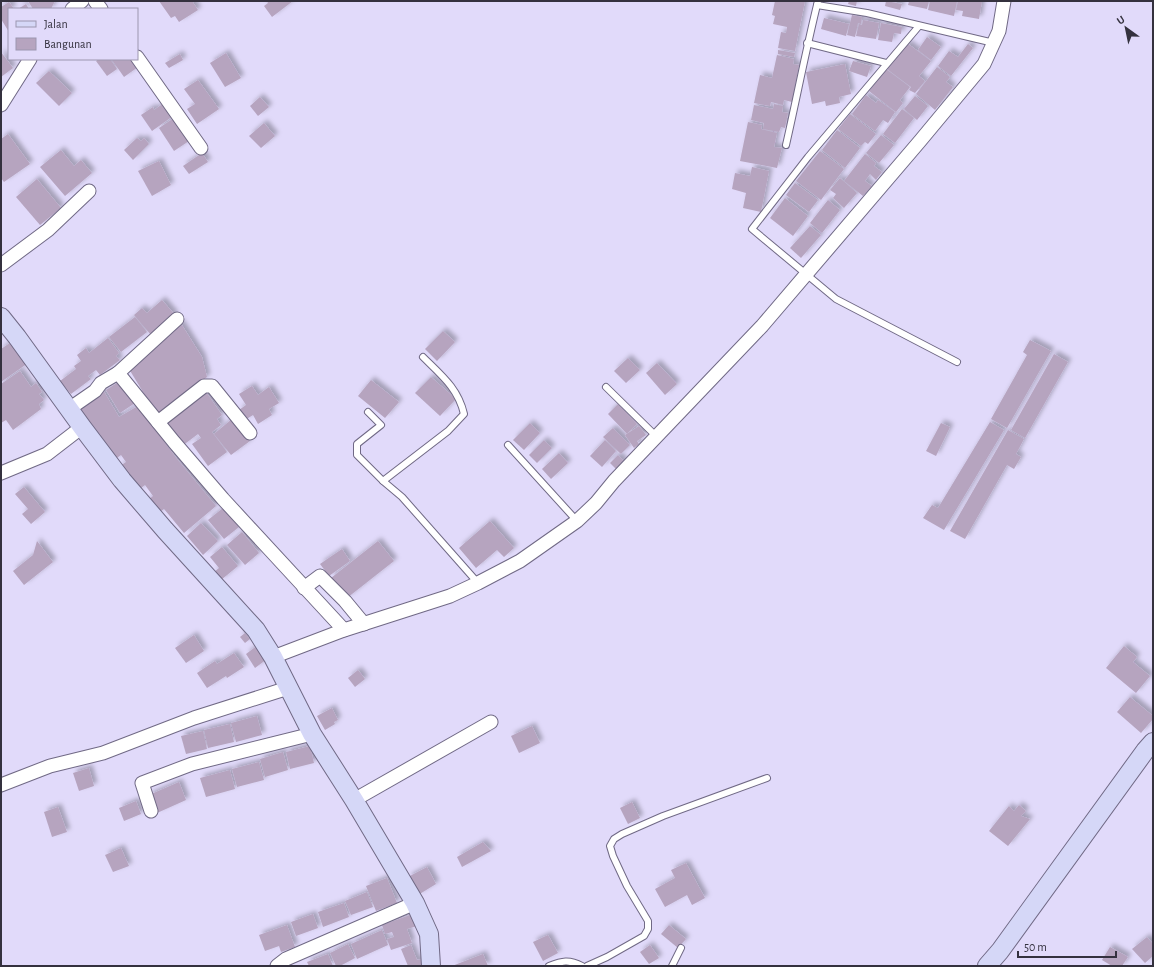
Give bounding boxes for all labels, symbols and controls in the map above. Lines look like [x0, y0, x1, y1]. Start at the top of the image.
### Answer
legend [8, 8, 138, 60]
north arrow [1106, 8, 1146, 48]
text: U [1115, 14, 1127, 27]
text: Jalan [44, 18, 68, 30]
text: Bangunan [44, 38, 92, 50]
scale bar [1018, 933, 1116, 959]
text: 50 m [1024, 941, 1047, 953]

